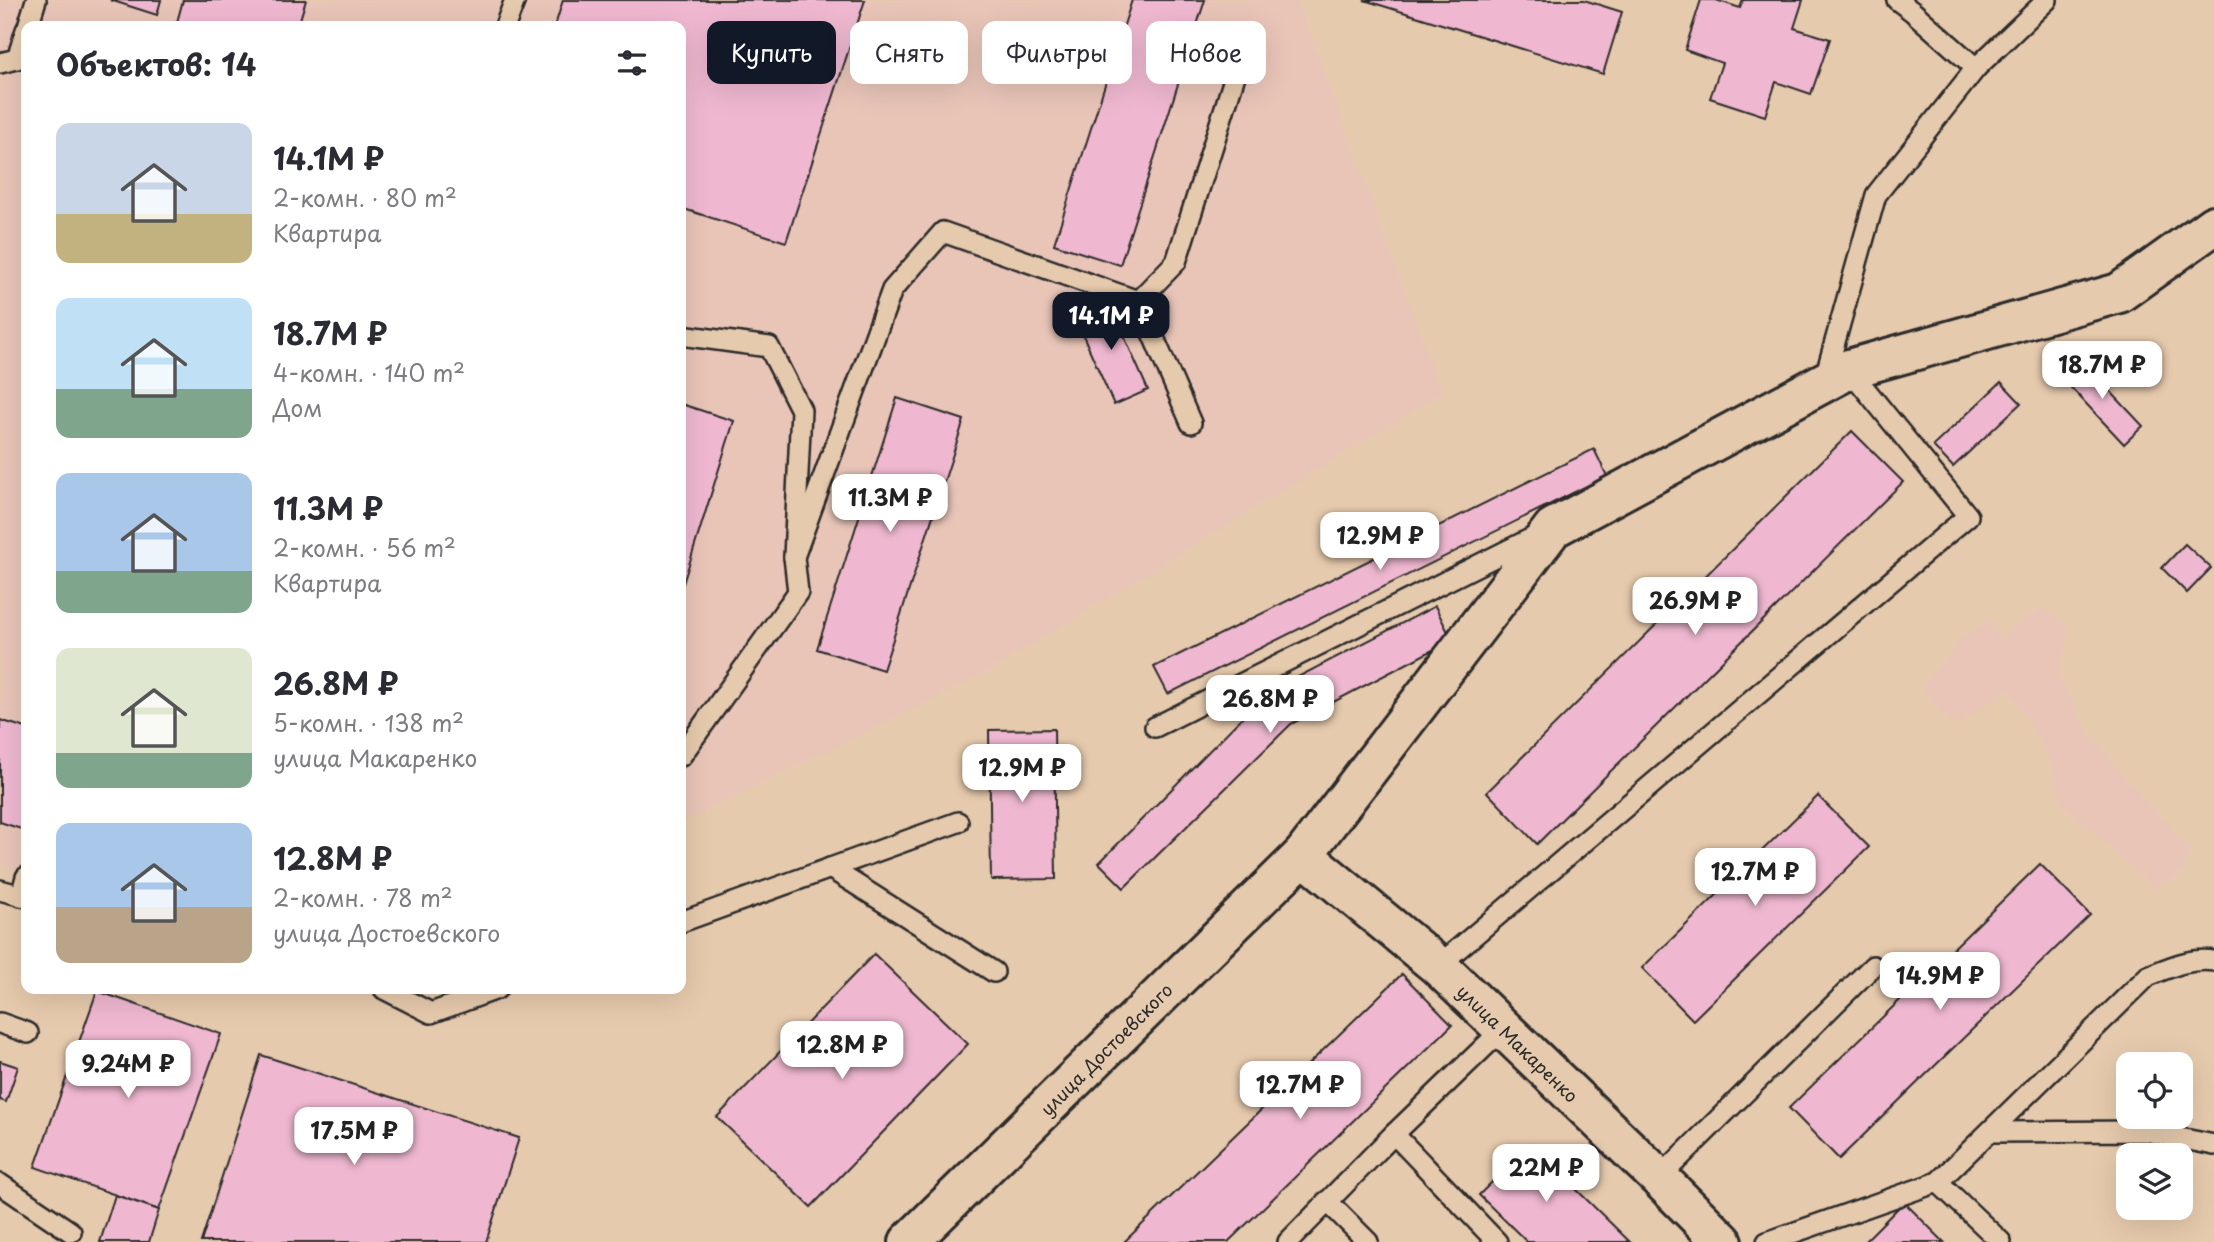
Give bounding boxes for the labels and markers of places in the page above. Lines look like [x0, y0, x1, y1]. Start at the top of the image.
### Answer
pin: 14.1M ₽ [1046, 292, 1176, 352]
pin: 18.7M ₽ [2037, 342, 2167, 401]
pin: 11.3M ₽ [825, 475, 955, 534]
pin: 12.9M ₽ [1315, 512, 1445, 572]
pin: 26.9M ₽ [1630, 578, 1760, 637]
pin: 26.8M ₽ [1205, 676, 1335, 735]
pin: 12.9M ₽ [957, 744, 1087, 804]
pin: 12.7M ₽ [1690, 848, 1820, 908]
pin: 14.9M ₽ [1875, 953, 2005, 1012]
pin: 12.8M ₽ [777, 1021, 907, 1081]
pin: 9.24M ₽ [63, 1040, 193, 1100]
pin: 12.7M ₽ [1235, 1062, 1365, 1121]
pin: 17.5M ₽ [289, 1108, 419, 1167]
pin: 22M ₽ [1497, 1144, 1595, 1204]

